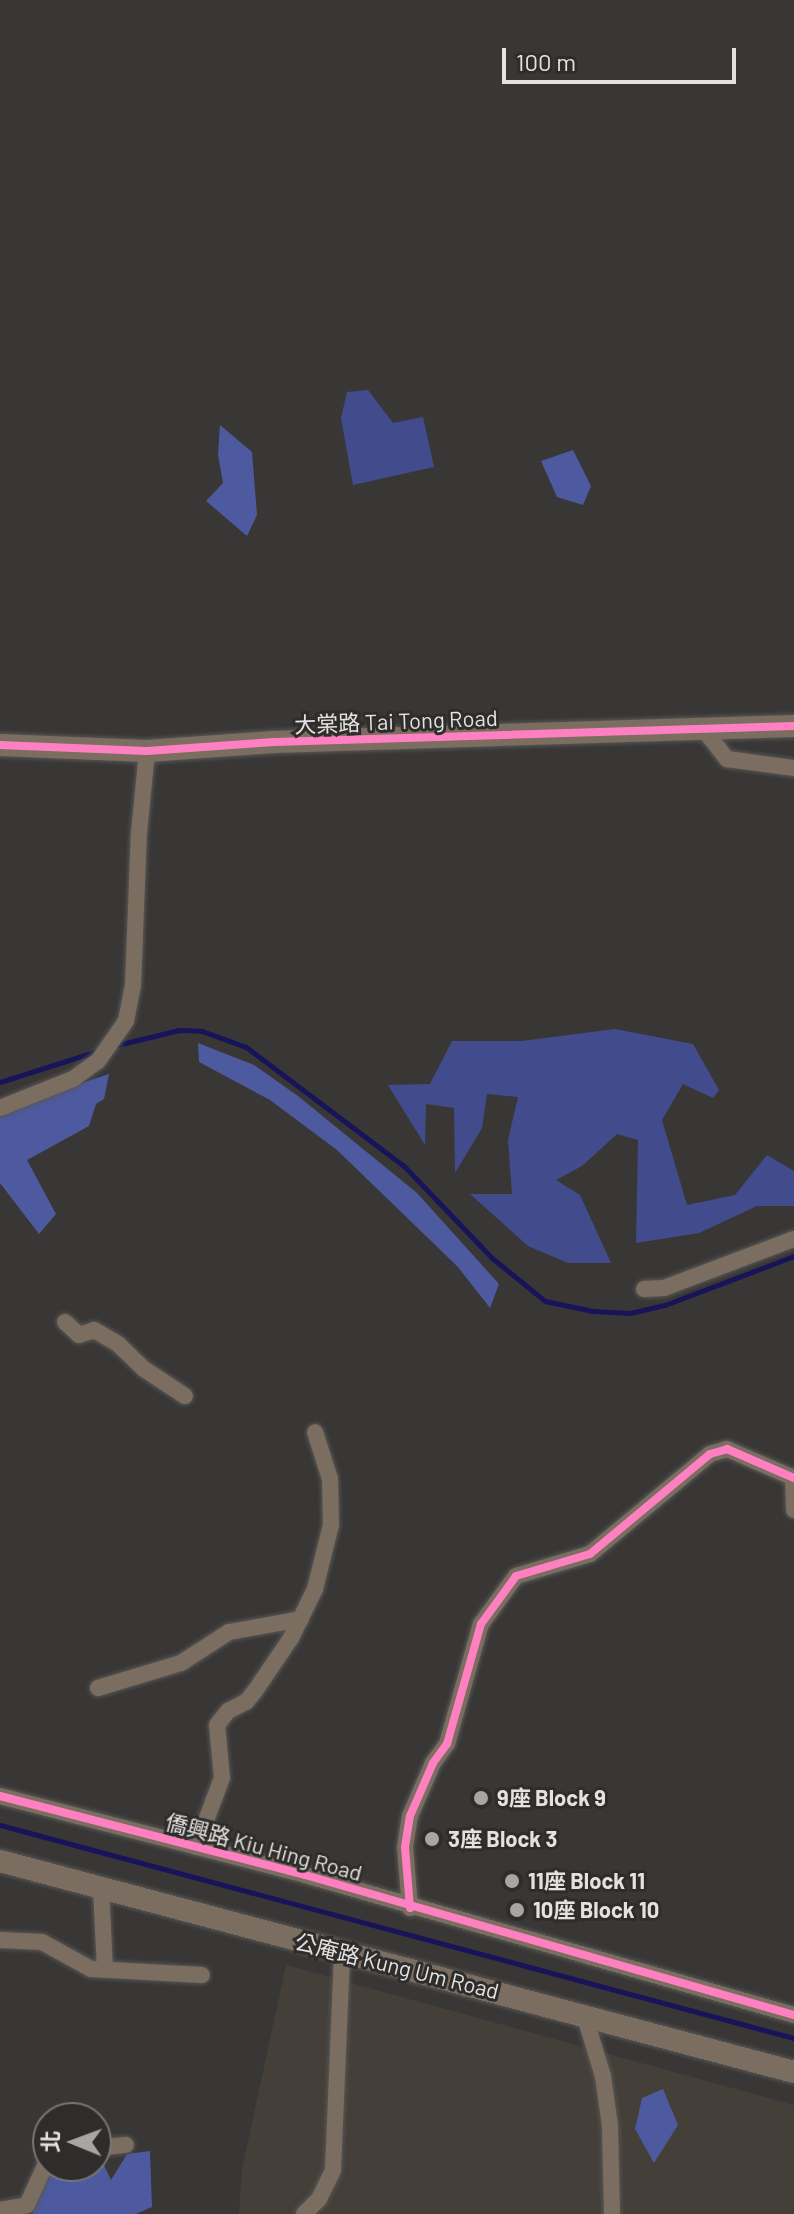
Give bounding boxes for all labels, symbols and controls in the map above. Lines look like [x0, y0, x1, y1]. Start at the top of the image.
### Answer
scale bar [506, 32, 740, 82]
text: 100 m [516, 47, 576, 76]
street label: 大棠路 Tai Tong Road [294, 704, 498, 738]
place label: 9座 Block 9 [497, 1785, 606, 1811]
marker: 9座 Block 9 [472, 1789, 490, 1807]
street label: 僑興路 Kiu Hing Road [163, 1808, 365, 1886]
place label: 3座 Block 3 [448, 1826, 557, 1852]
marker: 3座 Block 3 [423, 1830, 441, 1848]
place label: 11座 Block 11 [528, 1868, 645, 1894]
marker: 11座 Block 11 [503, 1872, 521, 1890]
place label: 10座 Block 10 [533, 1897, 659, 1923]
marker: 10座 Block 10 [508, 1901, 526, 1919]
street label: 公庵路 Kung Um Road [292, 1928, 502, 2004]
north arrow [32, 2102, 112, 2182]
text: 北 [37, 2130, 63, 2153]

